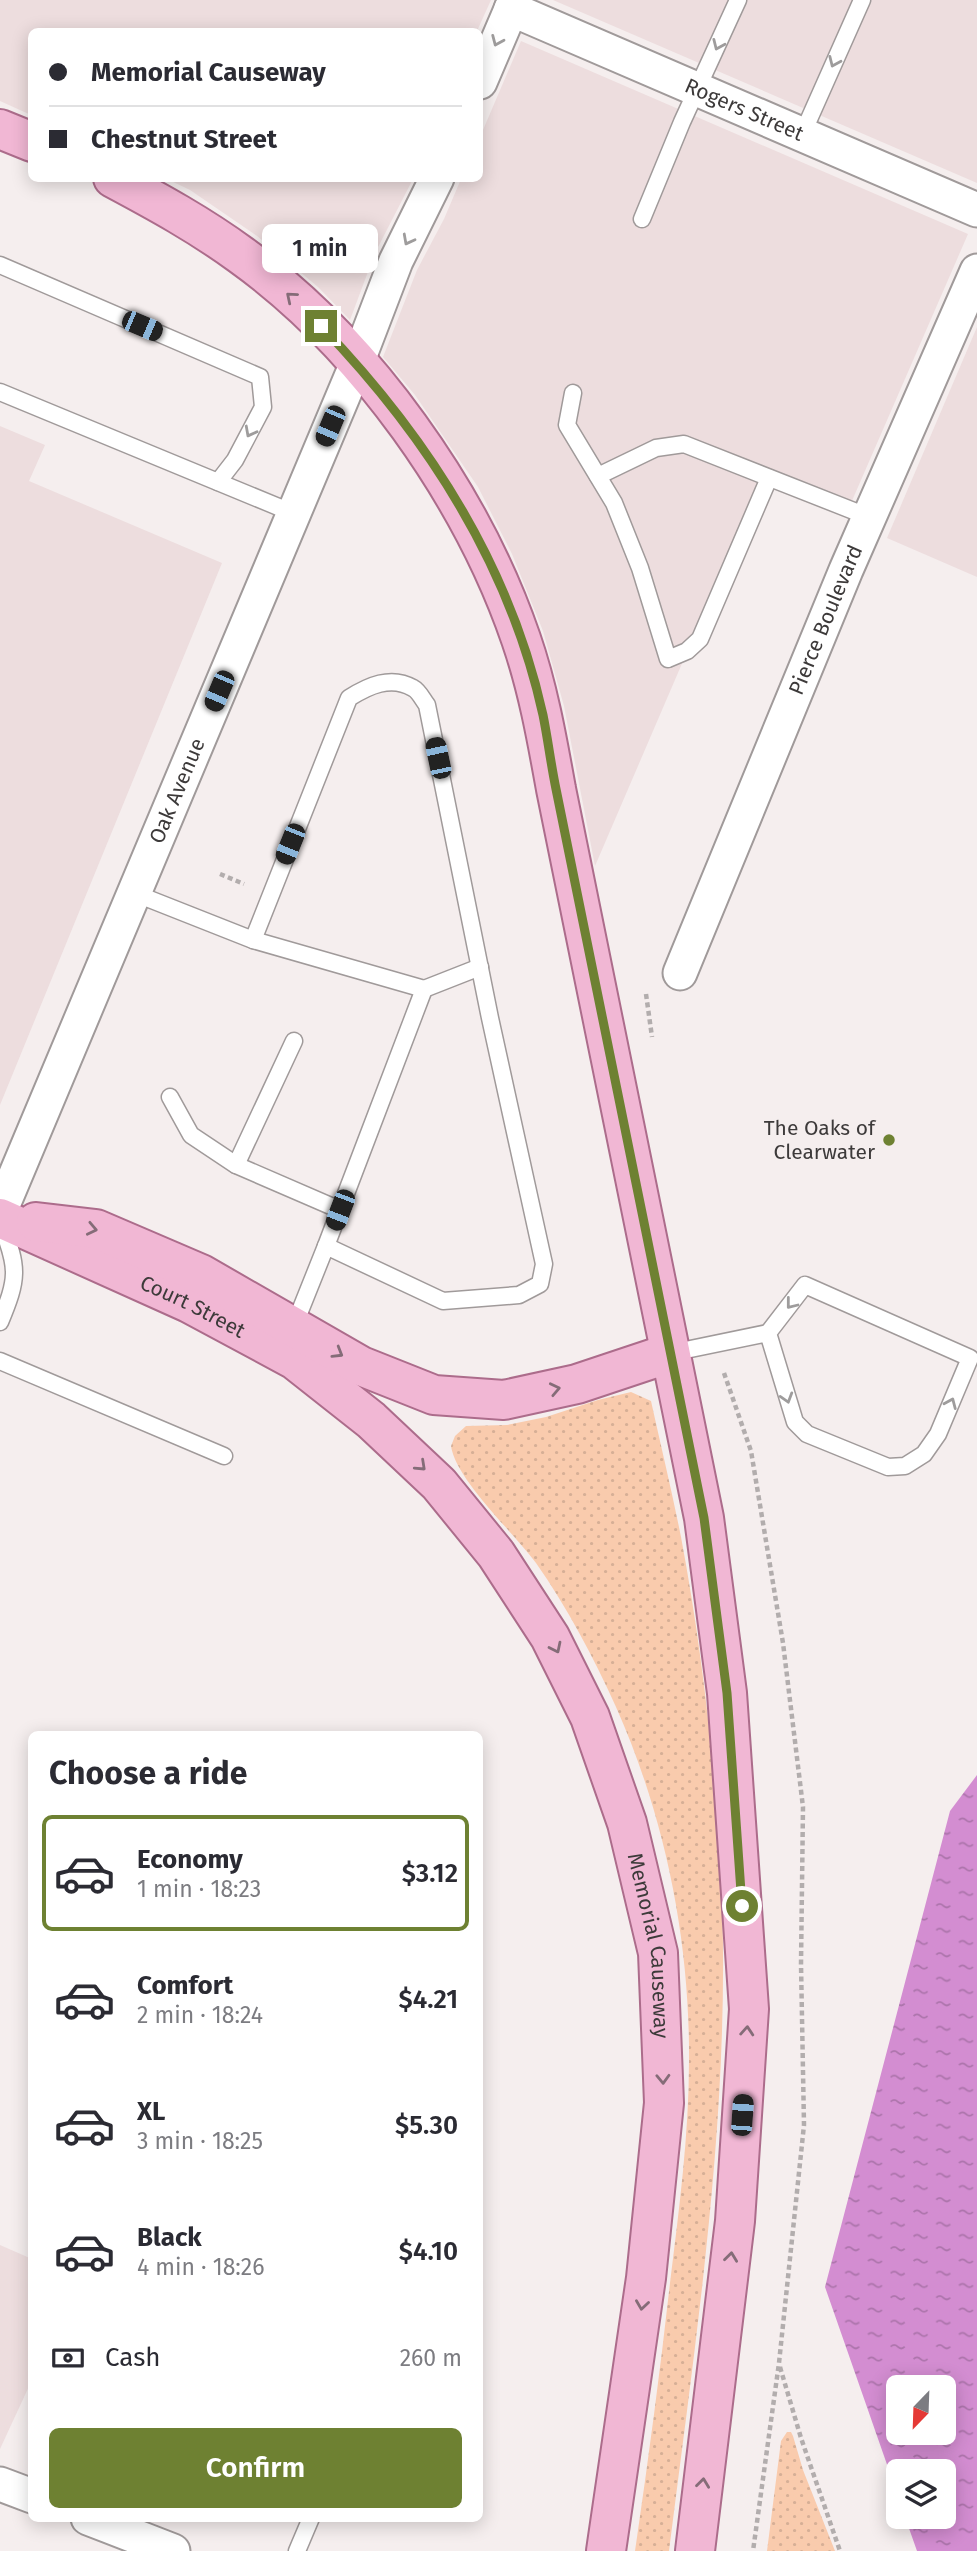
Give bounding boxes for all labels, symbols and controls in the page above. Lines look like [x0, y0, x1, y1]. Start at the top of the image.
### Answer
one-way arrow [491, 34, 505, 46]
one-way arrow [712, 38, 726, 50]
one-way arrow [828, 55, 842, 68]
text: Memorial Causeway [91, 57, 326, 88]
street label: Rogers Street [681, 73, 808, 147]
text: Chestnut Street [91, 124, 277, 155]
callout: 1 min [263, 224, 379, 274]
one-way arrow [402, 233, 416, 245]
text: 1 min [292, 234, 348, 262]
one-way arrow [287, 293, 300, 305]
car [119, 308, 166, 344]
route end [305, 310, 337, 342]
car [313, 403, 348, 449]
one-way arrow [245, 425, 258, 437]
street label: Pierce Boulevard [783, 541, 868, 699]
car [202, 668, 237, 714]
street label: Oak Avenue [143, 734, 211, 847]
car [424, 735, 453, 781]
car [273, 821, 308, 867]
place label: The Oaks of Clearwater [764, 1115, 877, 1165]
marker: The Oaks of Clearwater [881, 1132, 897, 1148]
car [323, 1187, 358, 1233]
one-way arrow [86, 1221, 98, 1236]
street label: Court Street [136, 1270, 250, 1344]
one-way arrow [786, 1296, 799, 1308]
one-way arrow [331, 1344, 344, 1357]
one-way arrow [549, 1382, 561, 1397]
one-way arrow [779, 1392, 794, 1404]
one-way arrow [943, 1397, 957, 1409]
one-way arrow [413, 1458, 426, 1471]
one-way arrow [548, 1641, 562, 1653]
text: Choose a ride [49, 1754, 247, 1792]
icon: car [53, 1842, 116, 1905]
text: Economy [137, 1844, 243, 1875]
street label: Memorial Causeway [622, 1850, 674, 2040]
text: $3.12 [402, 1858, 458, 1889]
text: 1 min · 18:23 [137, 1875, 261, 1903]
route start [726, 1890, 758, 1922]
icon: car [53, 1968, 116, 2031]
text: Comfort [137, 1970, 233, 2001]
text: $4.21 [399, 1984, 458, 2015]
text: 2 min · 18:24 [137, 2001, 263, 2029]
one-way arrow [739, 2025, 754, 2036]
one-way arrow [656, 2073, 671, 2084]
car [731, 2093, 754, 2137]
icon: car [53, 2094, 116, 2157]
text: XL [137, 2096, 165, 2127]
text: $5.30 [395, 2110, 458, 2141]
text: 3 min · 18:25 [137, 2127, 263, 2155]
icon: car [53, 2220, 116, 2283]
text: Black [137, 2222, 202, 2253]
text: $4.10 [399, 2236, 458, 2267]
one-way arrow [723, 2252, 738, 2263]
text: 4 min · 18:26 [137, 2253, 265, 2281]
one-way arrow [635, 2299, 650, 2311]
icon: cash [49, 2339, 87, 2377]
text: Cash [105, 2342, 161, 2373]
text: 260 m [400, 2344, 462, 2372]
north arrow [886, 2375, 956, 2445]
map controls [886, 2375, 956, 2529]
button: Confirm [49, 2428, 462, 2508]
button: layers [886, 2459, 956, 2529]
one-way arrow [696, 2477, 711, 2489]

